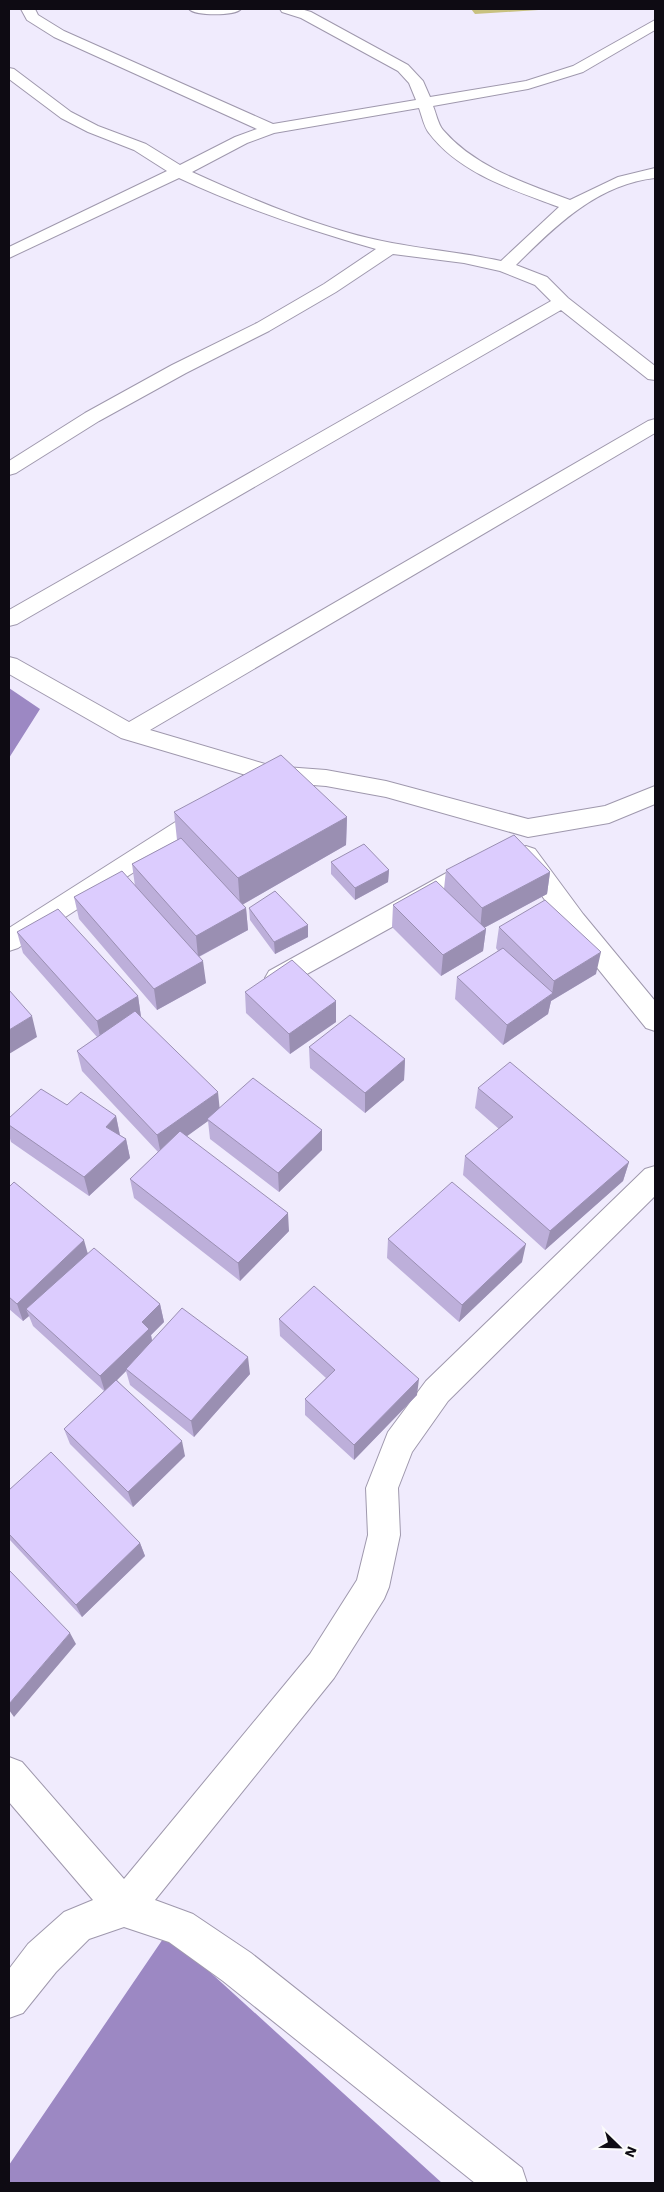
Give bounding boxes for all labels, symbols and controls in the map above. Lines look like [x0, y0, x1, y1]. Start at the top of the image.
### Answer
north arrow [594, 2122, 644, 2172]
text: N [622, 2144, 640, 2160]

